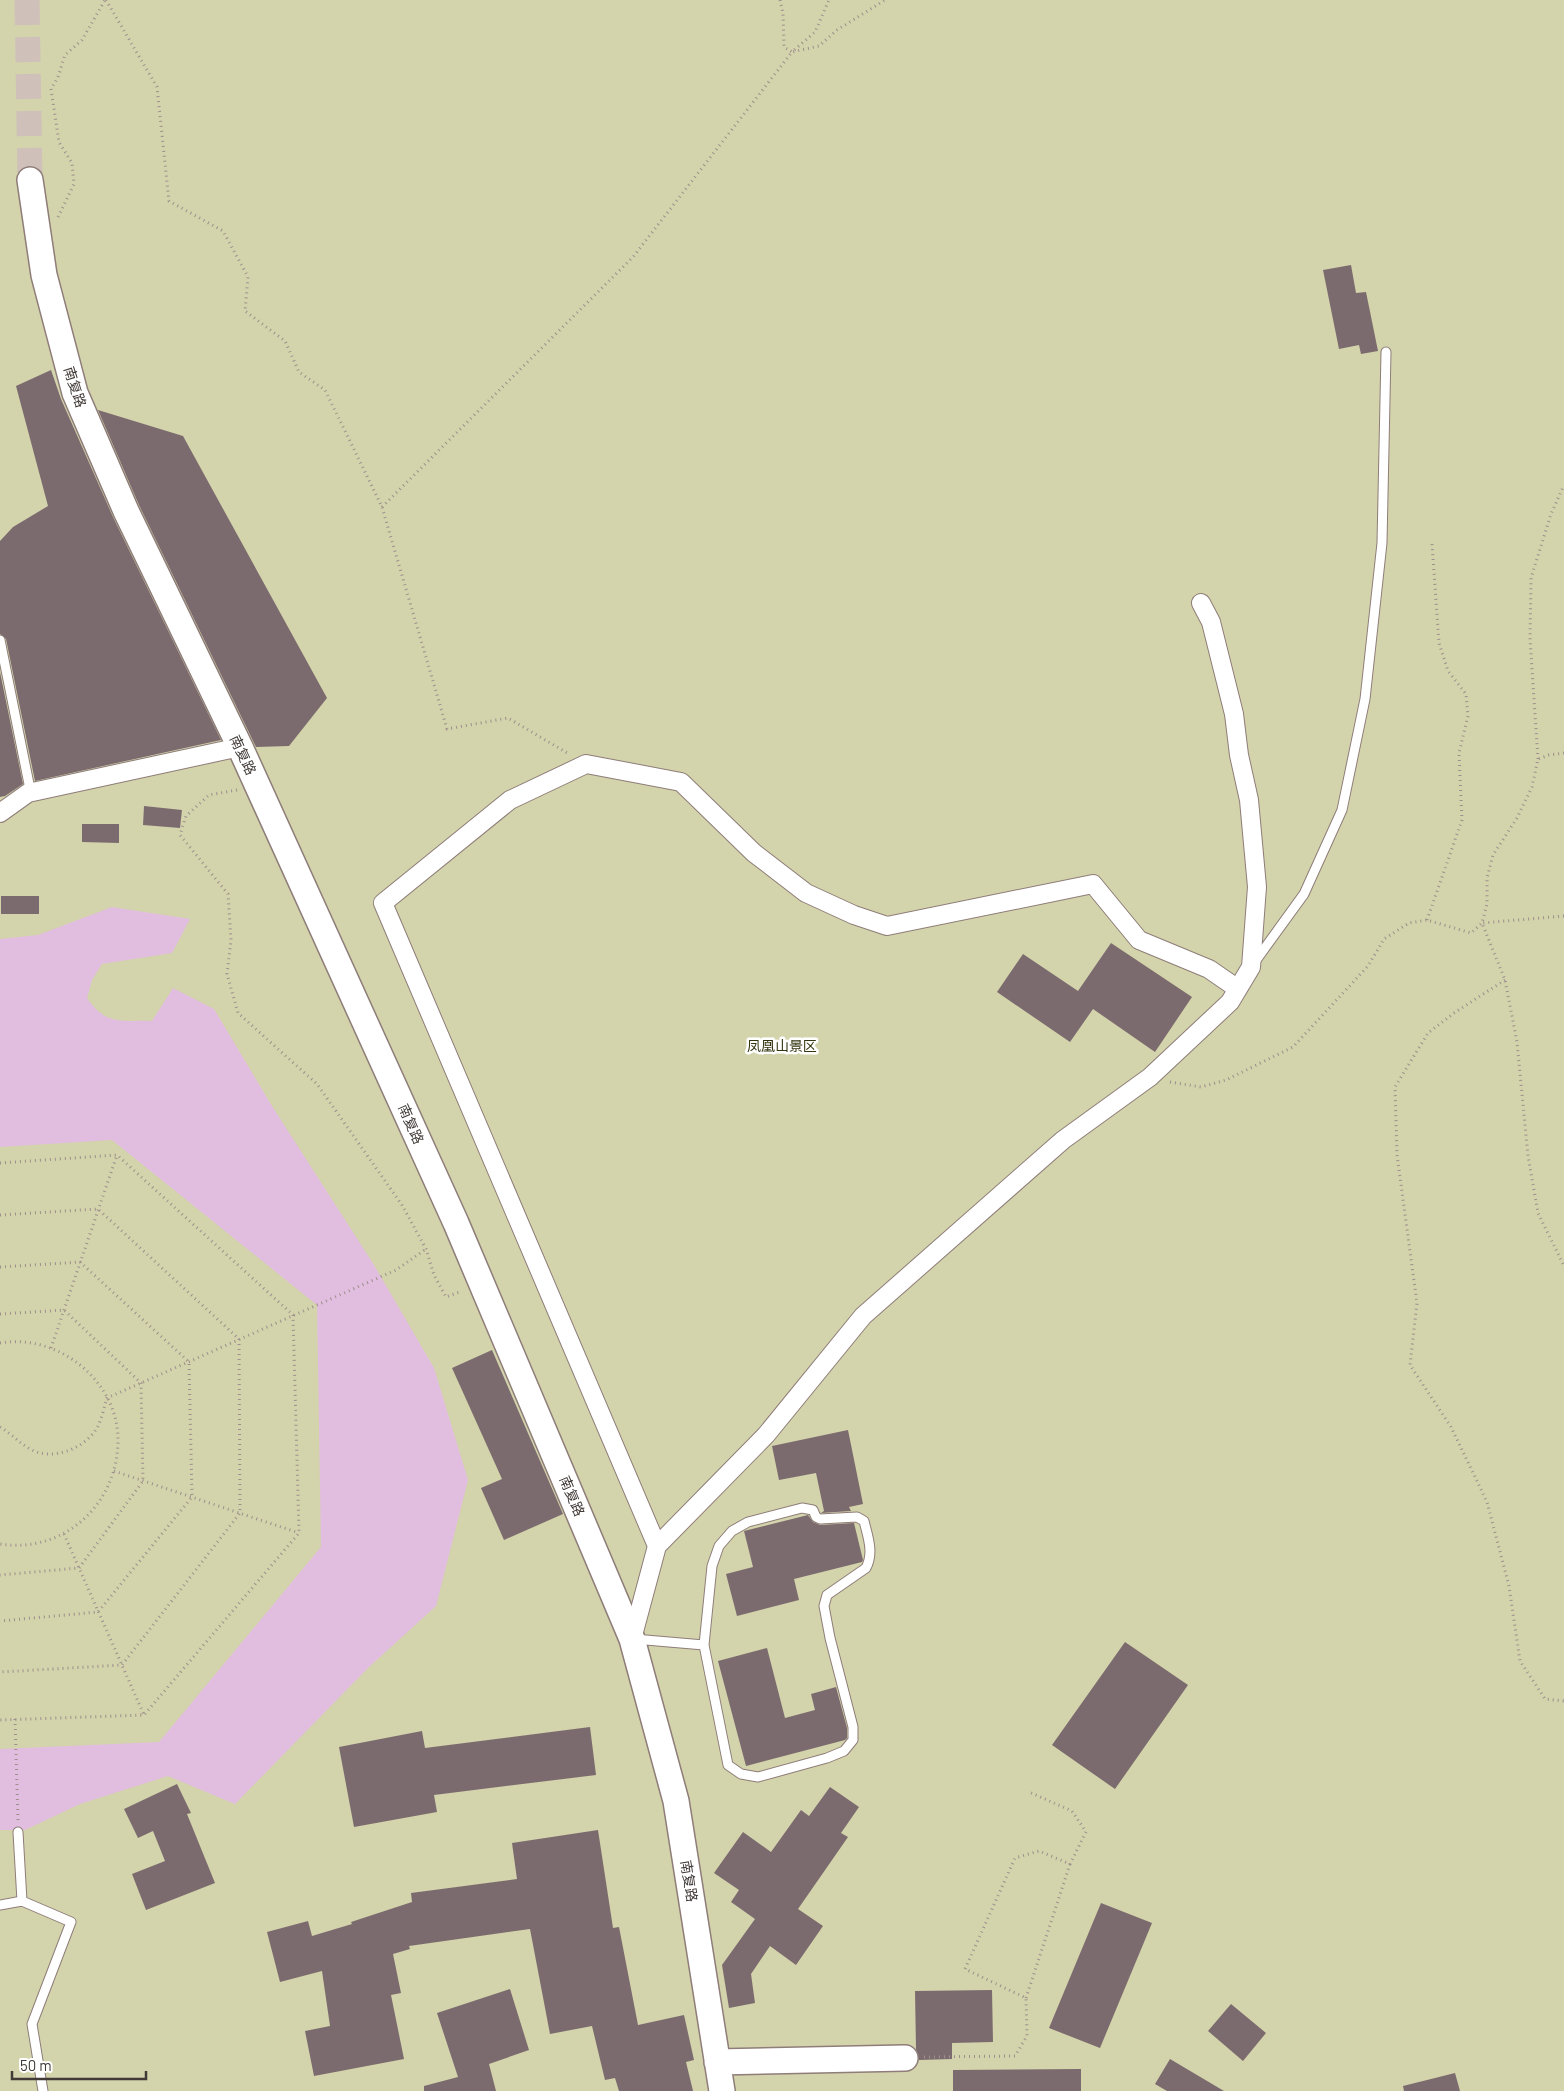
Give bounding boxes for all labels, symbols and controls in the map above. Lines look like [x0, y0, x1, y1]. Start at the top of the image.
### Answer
street label: 南复路 [61, 364, 90, 409]
street label: 南复路 [227, 732, 260, 777]
park label: 凤凰山景区 [747, 1037, 817, 1054]
street label: 南复路 [395, 1101, 428, 1146]
street label: 南复路 [556, 1473, 588, 1518]
street label: 南复路 [678, 1859, 701, 1903]
scale bar [12, 2048, 146, 2080]
text: 50 m [20, 2056, 52, 2074]

